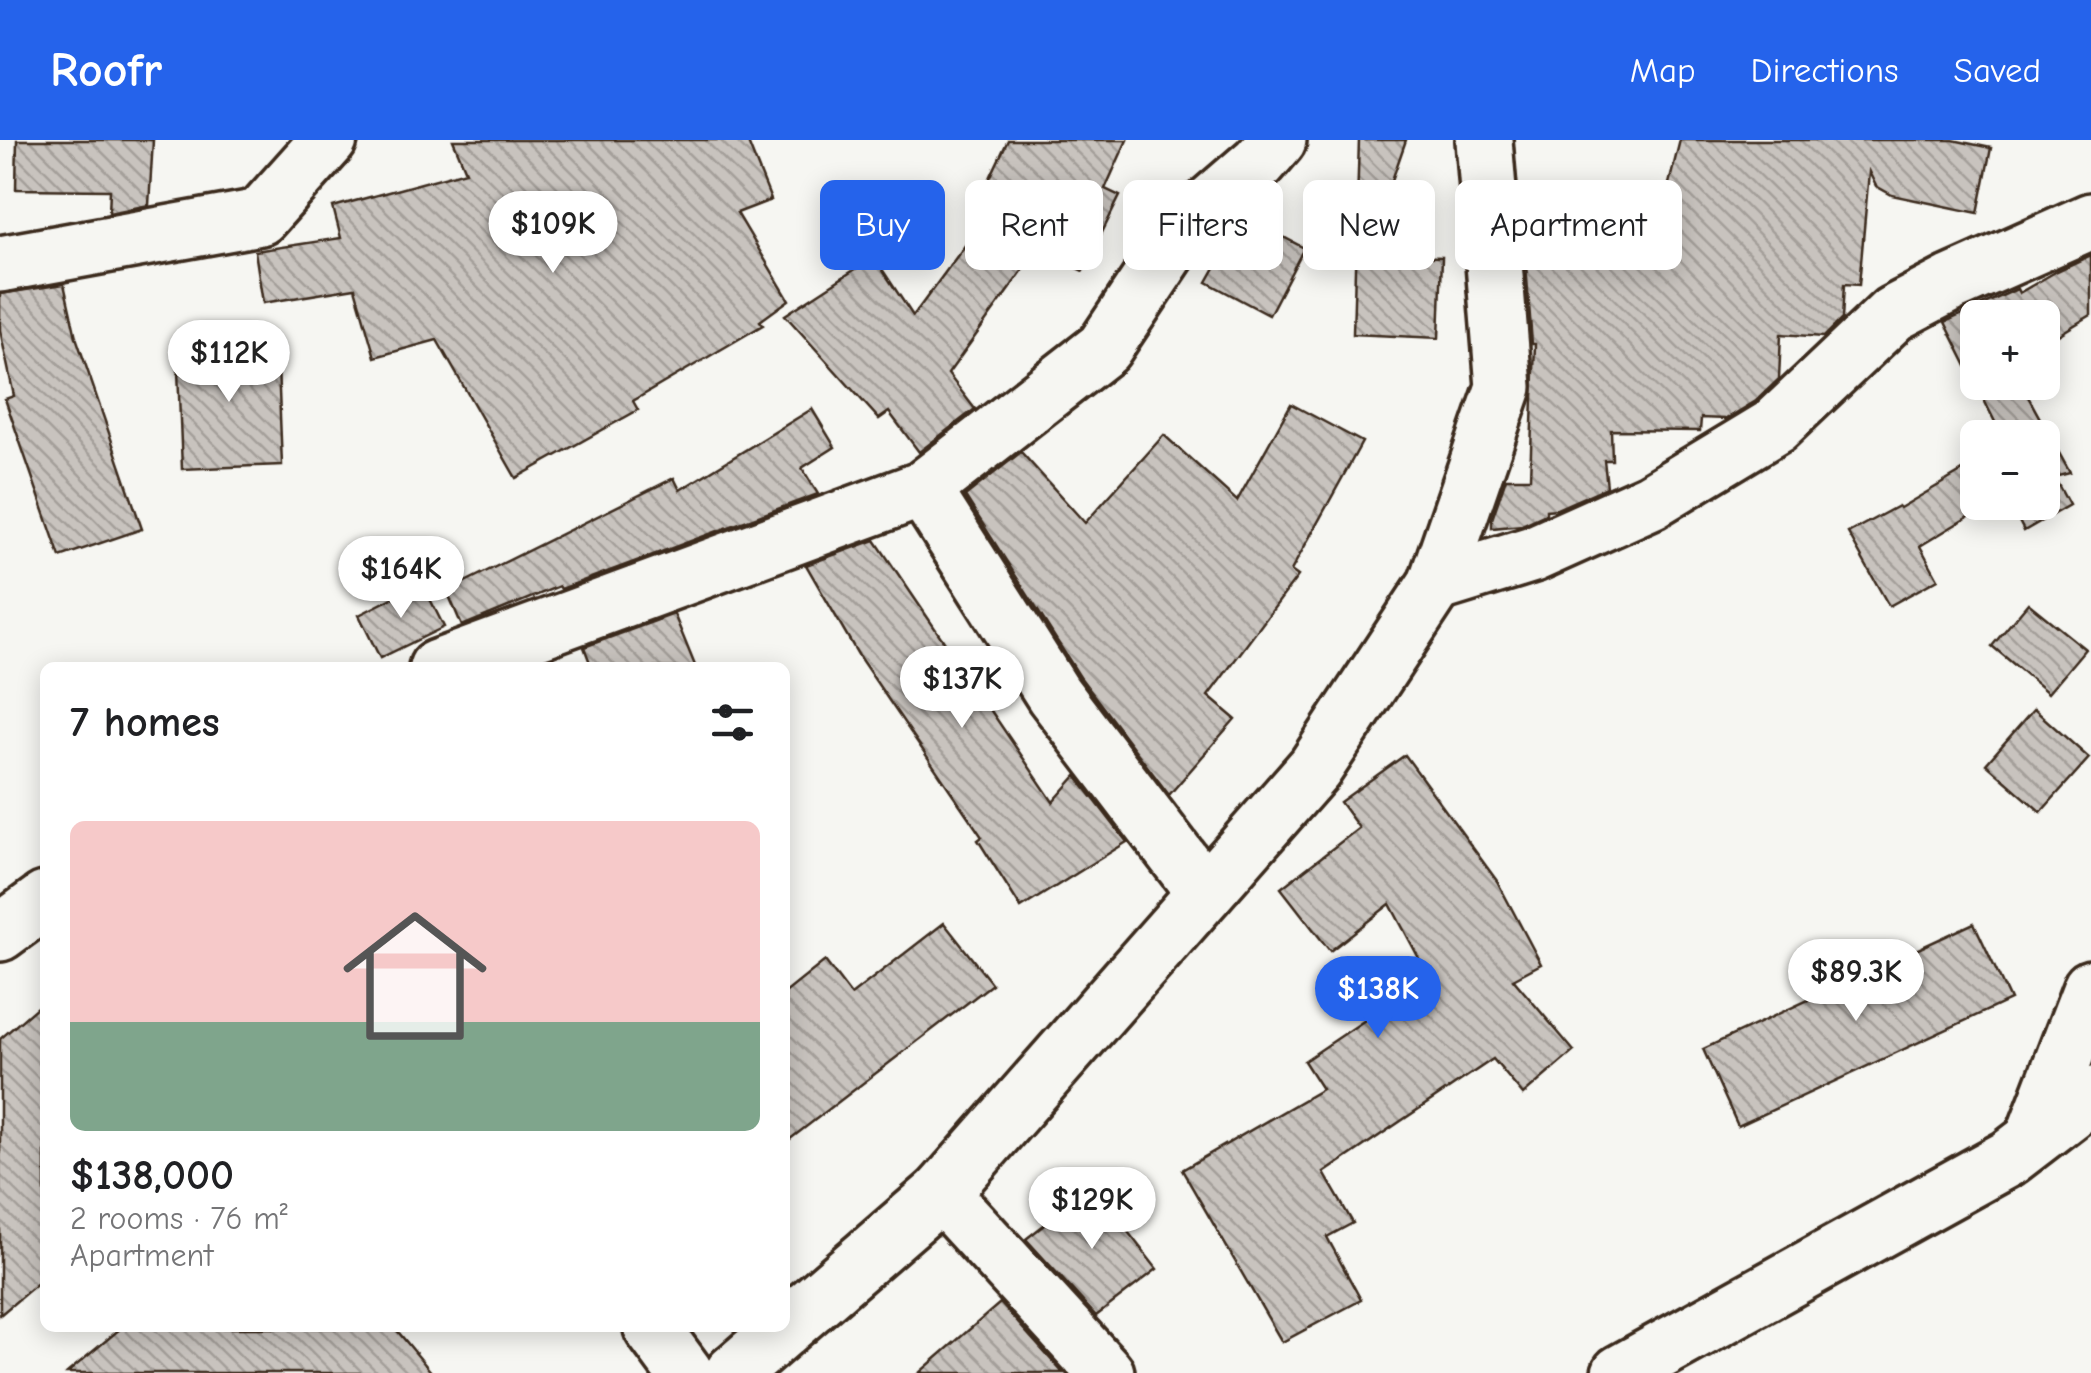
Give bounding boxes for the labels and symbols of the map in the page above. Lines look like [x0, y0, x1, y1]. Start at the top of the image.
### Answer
pin: $109K [483, 191, 623, 276]
pin: $112K [159, 320, 299, 405]
pin: $164K [331, 536, 471, 621]
pin: $137K [892, 646, 1032, 731]
pin: $89.3K [1775, 939, 1937, 1024]
pin: $138K [1308, 956, 1448, 1041]
pin: $129K [1022, 1167, 1162, 1252]

